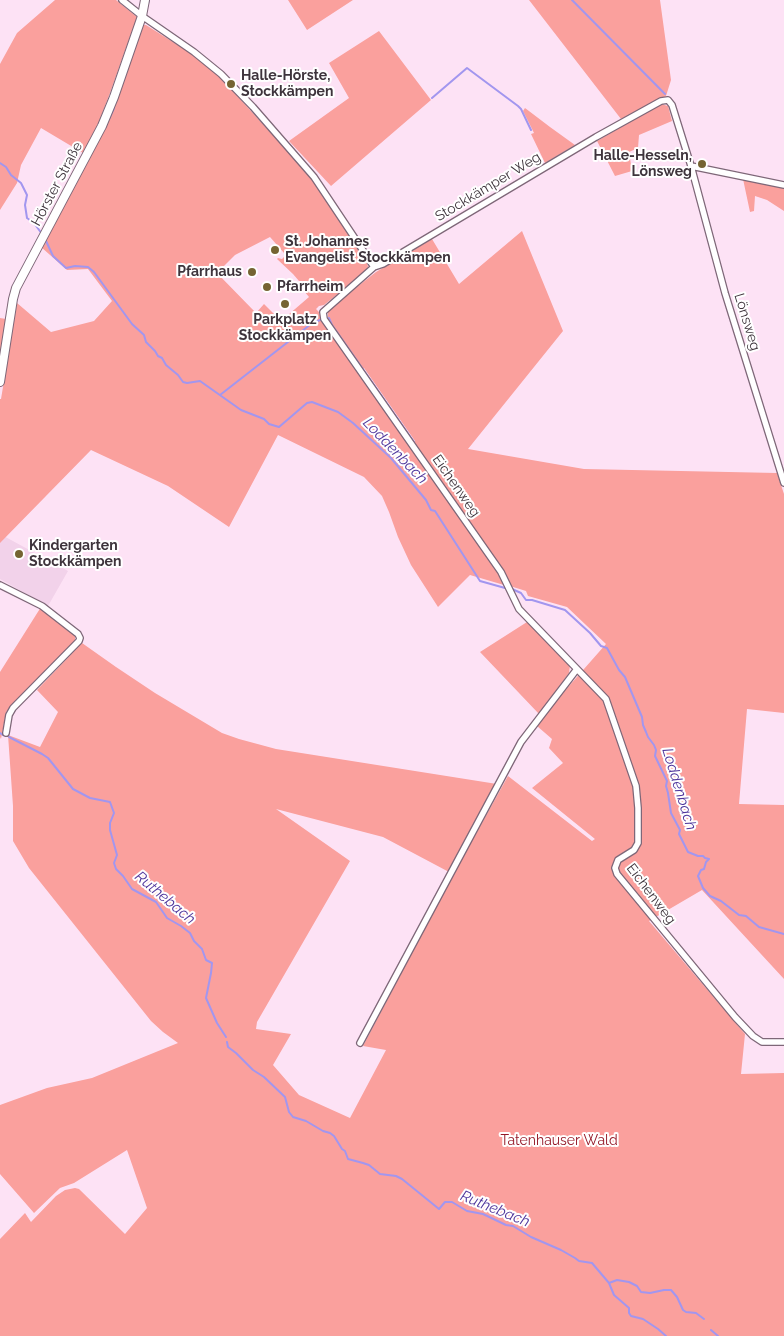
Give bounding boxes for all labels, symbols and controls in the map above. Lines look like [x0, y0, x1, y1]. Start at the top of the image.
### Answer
place label: Halle-Hörste, Stockkämpen [241, 68, 333, 100]
marker: Halle-Hörste, Stockkämpen [225, 78, 237, 90]
street label: Hörster Straße [28, 139, 86, 229]
place label: Halle-Hesseln, Lönsweg [593, 148, 692, 180]
street label: Stockkämper Weg [432, 149, 544, 225]
marker: Halle-Hesseln, Lönsweg [696, 158, 708, 170]
place label: St. Johannes Evangelist Stockkämpen [285, 234, 451, 266]
marker: St. Johannes Evangelist Stockkämpen [269, 244, 281, 256]
place label: Pfarrhaus [177, 264, 242, 280]
marker: Pfarrhaus [246, 266, 258, 278]
place label: Pfarrheim [277, 279, 343, 295]
marker: Pfarrheim [261, 281, 273, 293]
street label: Lönsweg [730, 291, 764, 353]
marker: Parkplatz Stockkämpen [279, 298, 291, 310]
place label: Parkplatz Stockkämpen [239, 312, 331, 344]
water label: Loddenbach [359, 414, 431, 488]
street label: Eichenweg [429, 452, 483, 520]
place label: Kindergarten Stockkämpen [29, 538, 121, 570]
marker: Kindergarten Stockkämpen [13, 548, 25, 560]
water label: Loddenbach [658, 746, 700, 832]
street label: Eichenweg [623, 860, 679, 928]
water label: Ruthebach [131, 868, 199, 928]
park label: Tatenhauser Wald [500, 1133, 618, 1149]
water label: Ruthebach [458, 1187, 532, 1231]

